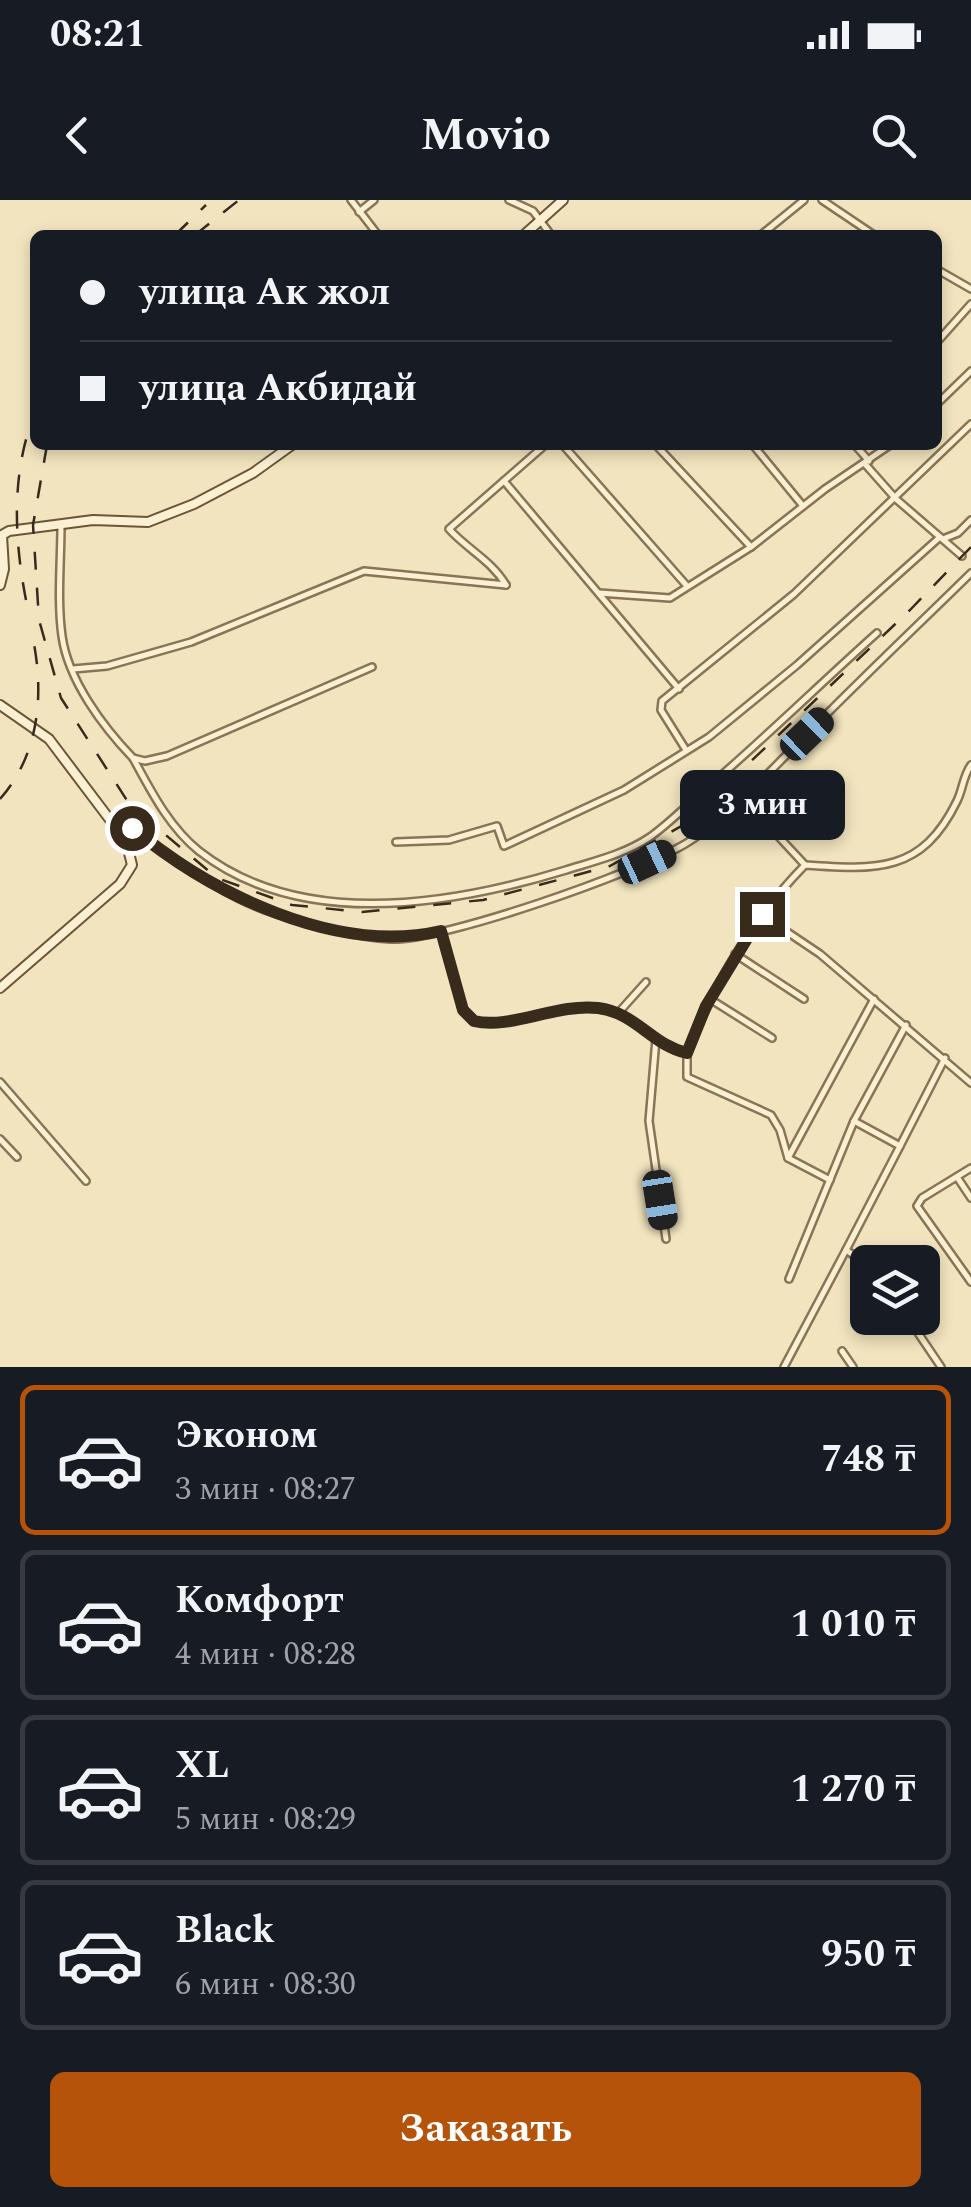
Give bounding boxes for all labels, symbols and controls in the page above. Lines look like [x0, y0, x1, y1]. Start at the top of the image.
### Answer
text: 08:21 [50, 6, 145, 64]
text: Movio [420, 101, 551, 170]
icon: back [50, 108, 105, 163]
icon: search [866, 108, 921, 163]
text: улица Ак жол [140, 264, 390, 322]
text: улица Акбидай [140, 360, 417, 418]
car [775, 702, 839, 766]
callout: 3 мин [680, 769, 844, 839]
text: 3 мин [717, 780, 808, 829]
route start [110, 806, 155, 851]
car [613, 836, 681, 888]
route end [740, 892, 785, 937]
car [640, 1168, 680, 1232]
map controls [850, 1245, 940, 1335]
button: layers [850, 1245, 940, 1335]
text: Эконом [175, 1407, 318, 1465]
icon: car [55, 1415, 145, 1505]
text: 748 ₸ [821, 1431, 916, 1489]
text: 3 мин · 08:27 [175, 1465, 356, 1514]
text: Комфорт [175, 1572, 344, 1630]
icon: car [55, 1580, 145, 1670]
text: 1 010 ₸ [790, 1596, 916, 1654]
text: 4 мин · 08:28 [175, 1630, 356, 1679]
text: XL [175, 1737, 229, 1795]
icon: car [55, 1745, 145, 1835]
text: 1 270 ₸ [790, 1761, 916, 1819]
text: 5 мин · 08:29 [175, 1795, 356, 1844]
text: Black [175, 1902, 275, 1960]
icon: car [55, 1910, 145, 2000]
text: 950 ₸ [821, 1926, 916, 1984]
text: 6 мин · 08:30 [175, 1960, 356, 2009]
button: Заказать [50, 2072, 921, 2187]

